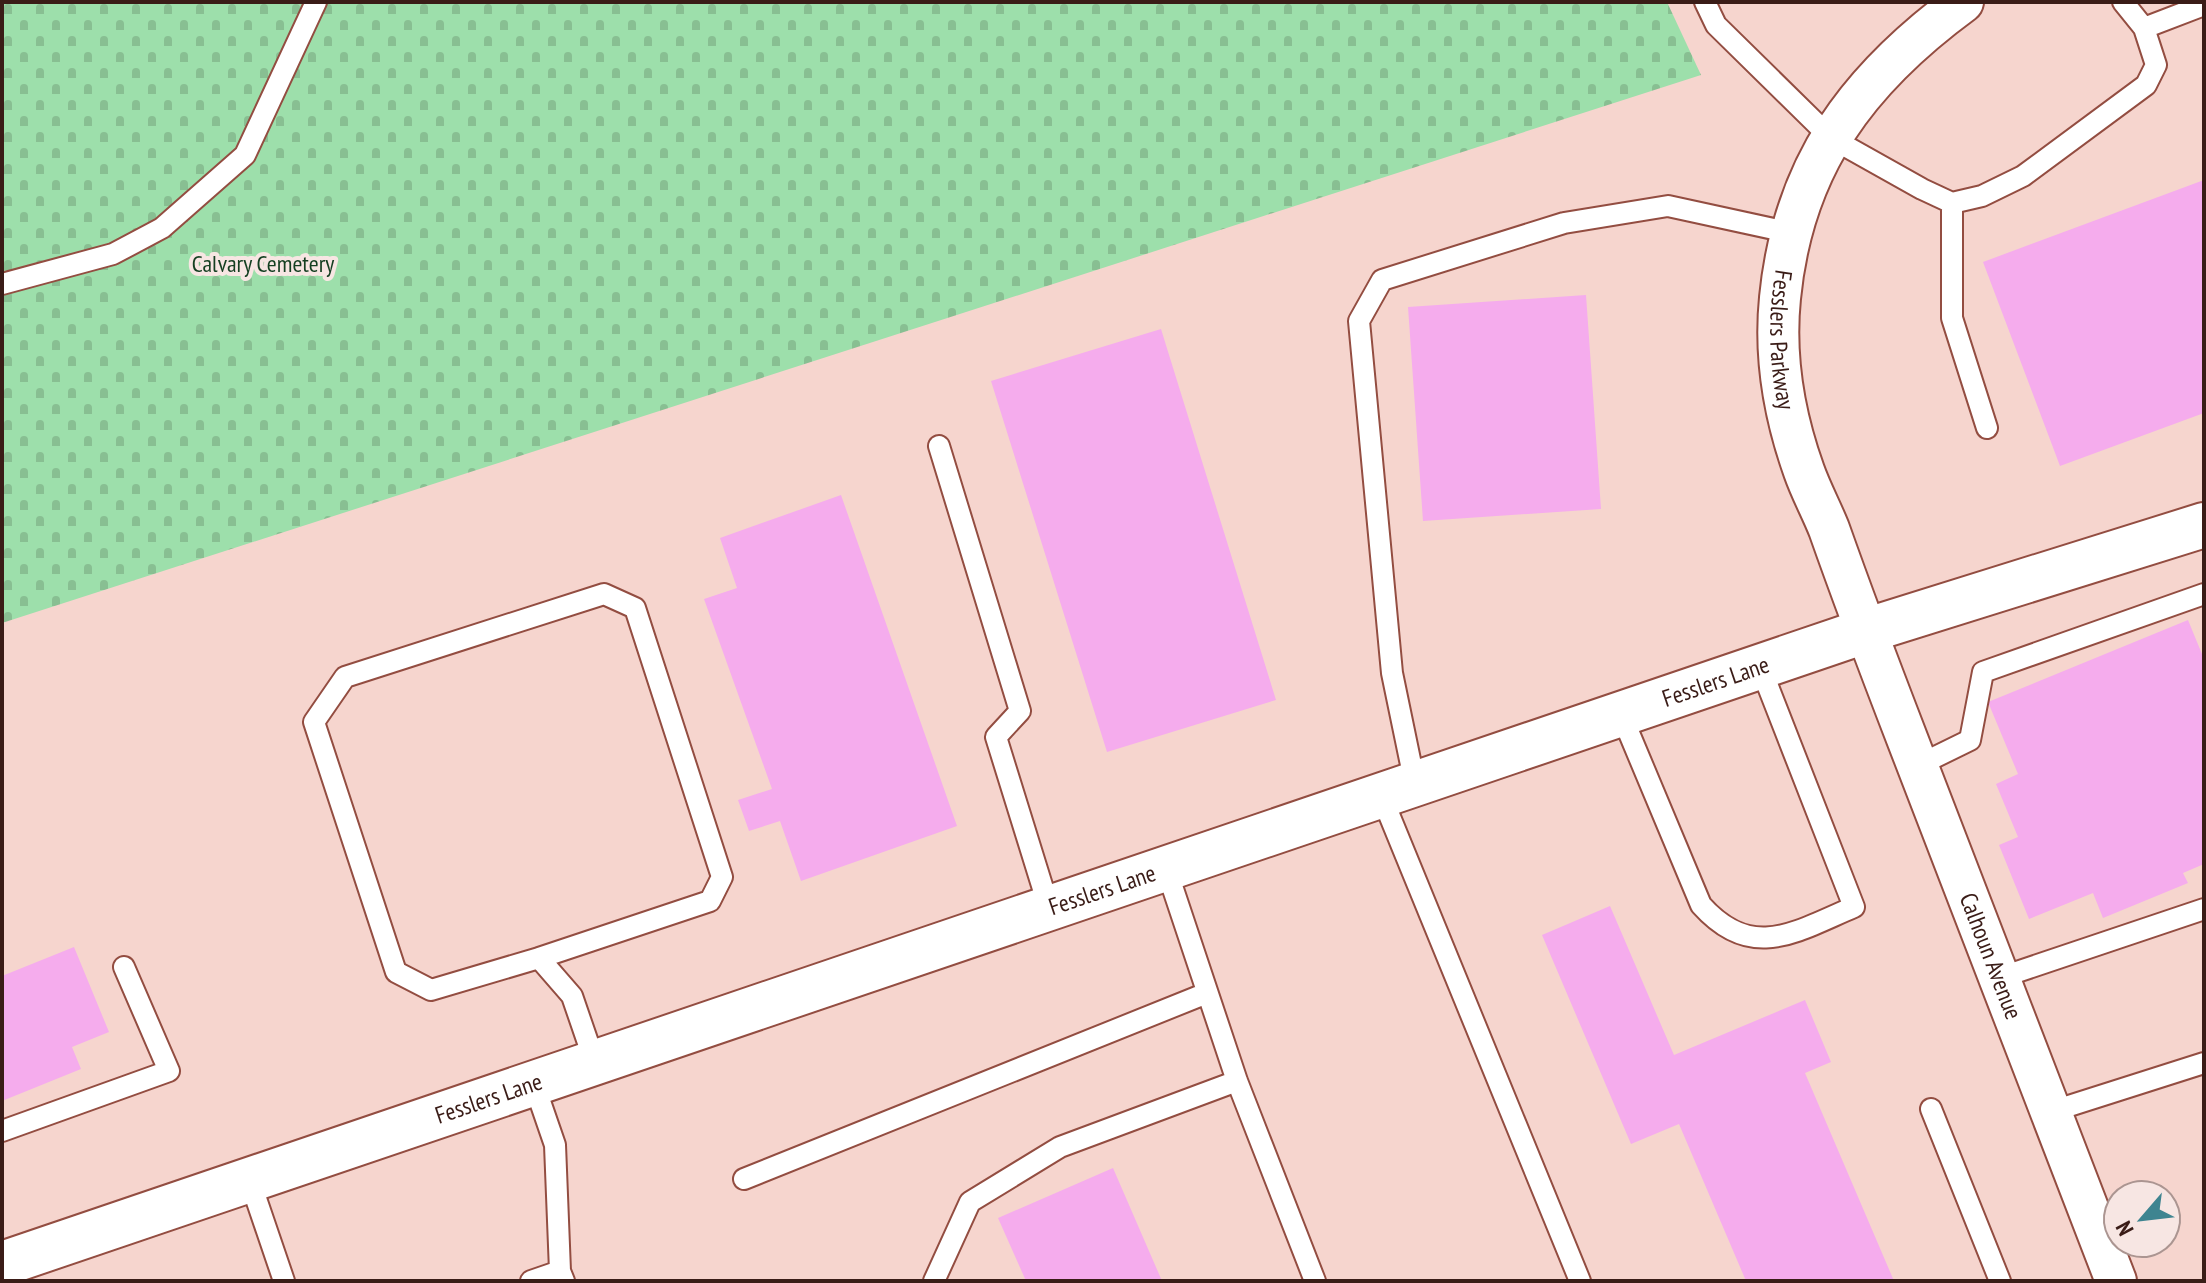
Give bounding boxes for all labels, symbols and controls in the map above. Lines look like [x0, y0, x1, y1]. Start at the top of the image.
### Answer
park label: Calvary Cemetery [192, 248, 334, 279]
street label: Fesslers Parkway [1763, 268, 1802, 412]
street label: Fesslers Lane [1658, 649, 1773, 714]
street label: Fesslers Lane [1044, 857, 1160, 922]
street label: Calhoun Avenue [1953, 888, 2029, 1024]
street label: Fesslers Lane [431, 1066, 546, 1131]
north arrow [2102, 1179, 2182, 1259]
text: N [2109, 1217, 2139, 1240]

